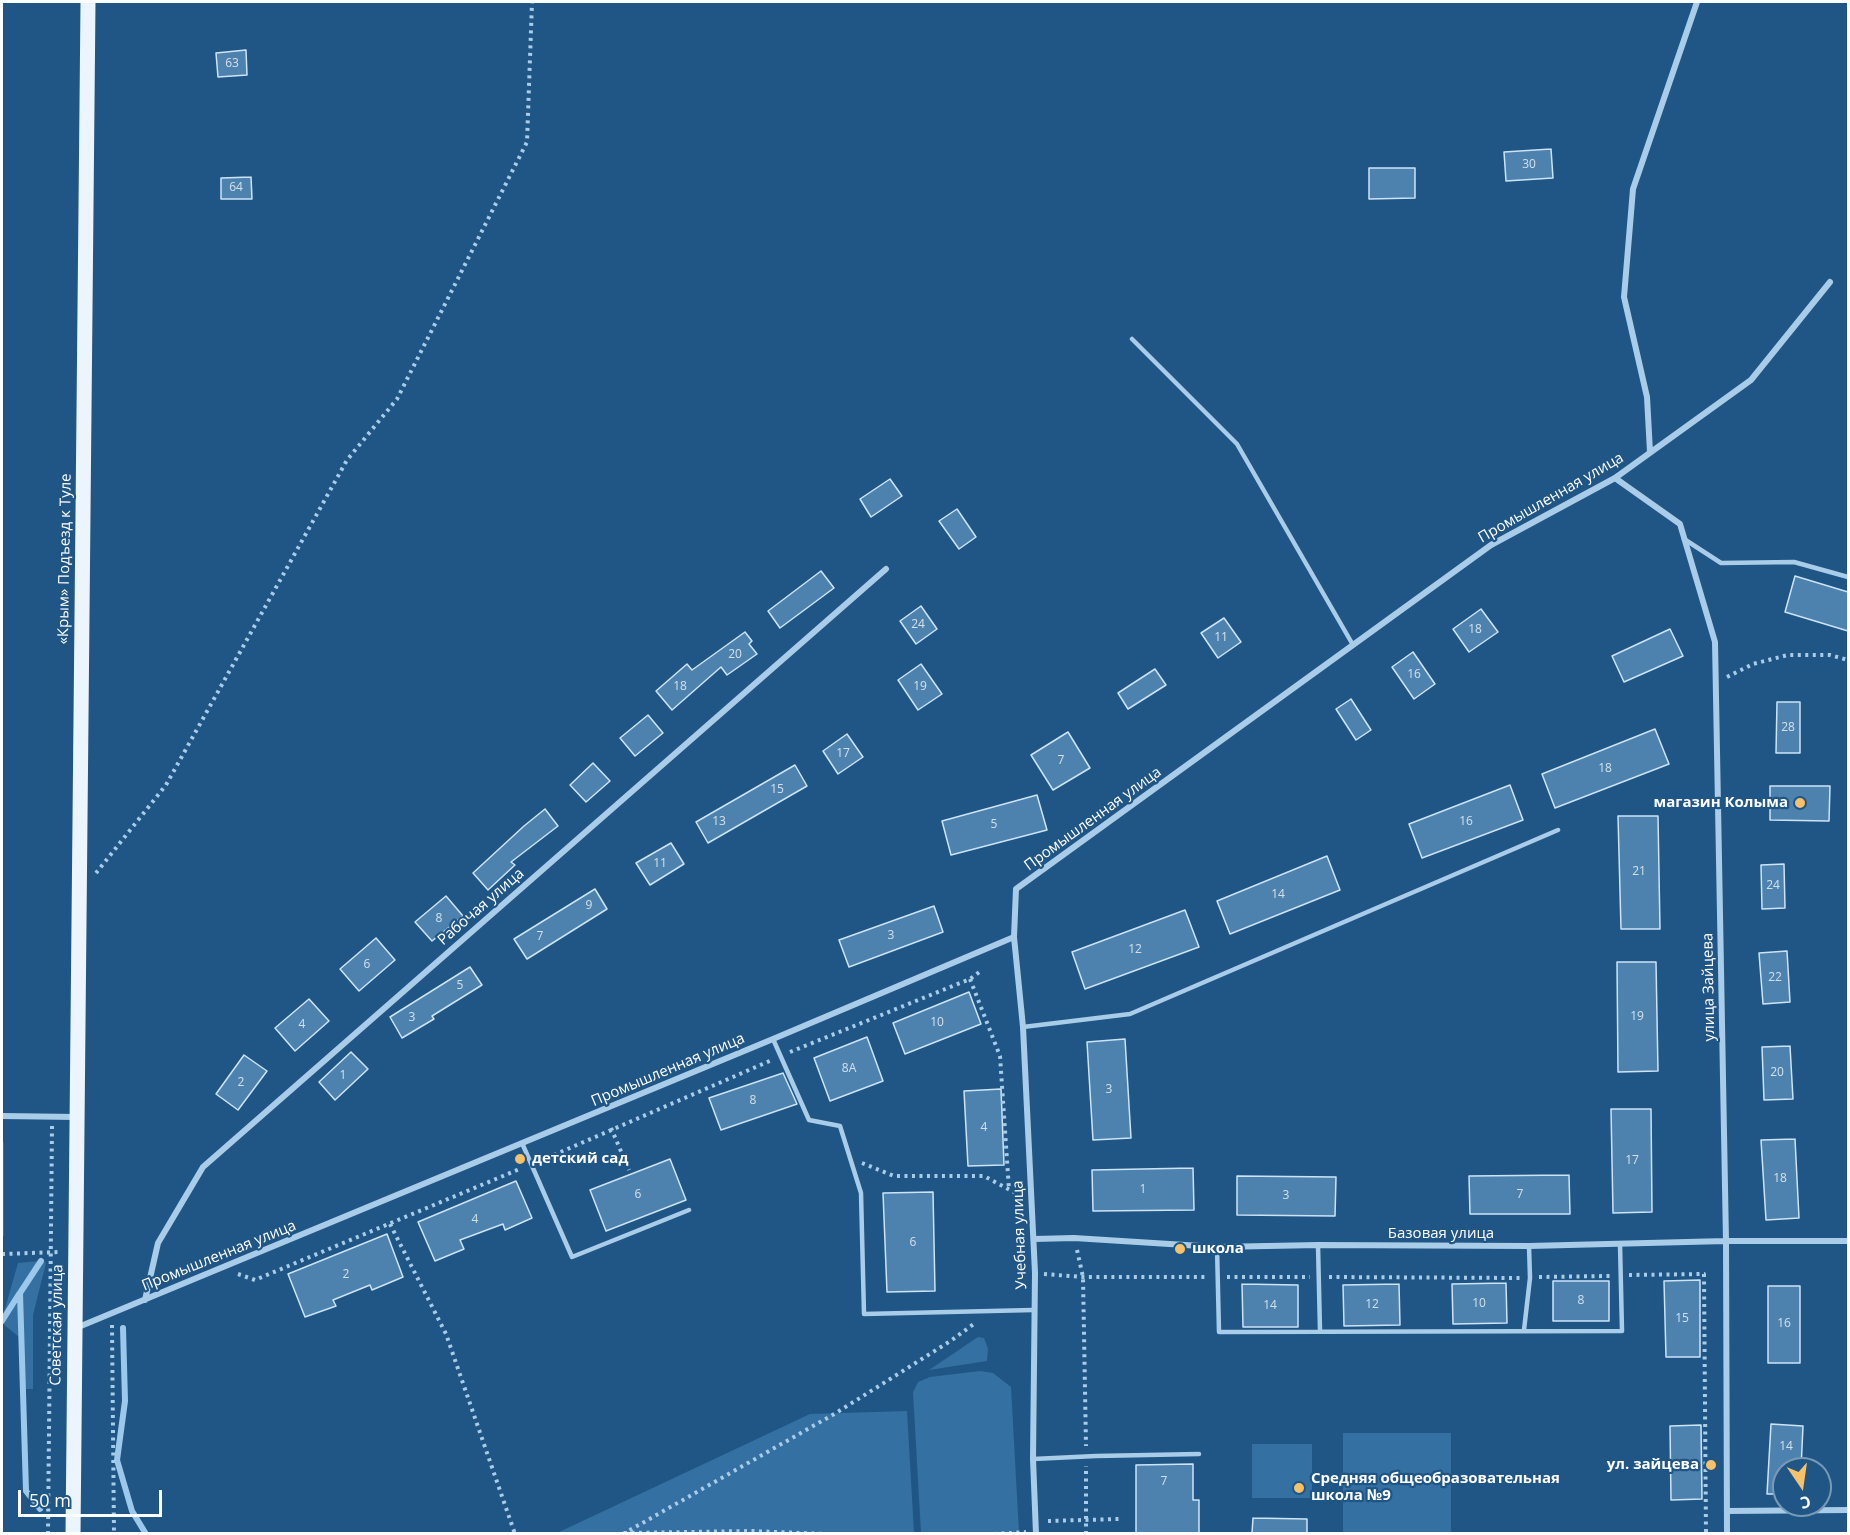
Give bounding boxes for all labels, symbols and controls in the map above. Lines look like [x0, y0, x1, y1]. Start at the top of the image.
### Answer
house number: 63 [225, 57, 239, 71]
house number: 30 [1522, 158, 1536, 172]
house number: 64 [229, 181, 243, 195]
street label: Промышленная улица [1475, 449, 1627, 547]
street label: «Крым» Подъезд к Туле [55, 473, 75, 645]
house number: 24 [911, 618, 925, 632]
house number: 18 [1468, 623, 1482, 637]
house number: 11 [1214, 631, 1228, 645]
house number: 20 [728, 648, 742, 662]
house number: 16 [1407, 668, 1421, 682]
house number: 18 [673, 680, 687, 694]
house number: 19 [913, 680, 927, 694]
house number: 28 [1781, 721, 1795, 735]
house number: 17 [836, 747, 850, 761]
house number: 7 [1058, 754, 1064, 768]
house number: 18 [1598, 762, 1612, 776]
street label: Промышленная улица [1021, 763, 1165, 875]
house number: 15 [770, 783, 784, 797]
place label: магазин Колыма [1654, 794, 1788, 812]
marker: магазин Колыма [1793, 796, 1807, 810]
house number: 13 [712, 815, 726, 829]
house number: 16 [1459, 815, 1473, 829]
house number: 5 [991, 818, 997, 832]
house number: 11 [653, 857, 667, 871]
street label: Рабочая улица [434, 865, 528, 949]
house number: 21 [1632, 865, 1646, 879]
house number: 24 [1766, 879, 1780, 893]
house number: 14 [1271, 888, 1285, 902]
house number: 9 [586, 899, 592, 913]
house number: 8 [436, 912, 442, 926]
house number: 3 [888, 929, 894, 943]
house number: 7 [537, 930, 543, 944]
street label: улица Зайцева [1699, 933, 1719, 1041]
house number: 12 [1128, 943, 1142, 957]
house number: 6 [364, 958, 370, 972]
house number: 22 [1768, 971, 1782, 985]
house number: 5 [457, 979, 463, 993]
house number: 19 [1630, 1010, 1644, 1024]
house number: 3 [409, 1011, 415, 1025]
house number: 10 [930, 1016, 944, 1030]
house number: 4 [299, 1018, 305, 1032]
street label: Промышленная улица [589, 1030, 747, 1110]
house number: 8А [842, 1062, 856, 1076]
house number: 20 [1770, 1066, 1784, 1080]
house number: 1 [340, 1069, 346, 1083]
house number: 2 [238, 1076, 244, 1090]
house number: 3 [1106, 1083, 1112, 1097]
house number: 8 [750, 1094, 756, 1108]
house number: 4 [981, 1121, 987, 1135]
place label: детский сад [532, 1150, 628, 1168]
marker: детский сад [513, 1152, 527, 1166]
house number: 17 [1625, 1154, 1639, 1168]
house number: 18 [1773, 1172, 1787, 1186]
street label: Учебная улица [1009, 1180, 1031, 1290]
house number: 1 [1140, 1183, 1146, 1197]
house number: 6 [635, 1188, 641, 1202]
house number: 7 [1517, 1188, 1523, 1202]
house number: 3 [1283, 1189, 1289, 1203]
house number: 4 [472, 1213, 478, 1227]
street label: Промышленная улица [139, 1217, 299, 1295]
street label: Базовая улица [1388, 1225, 1494, 1243]
house number: 6 [910, 1236, 916, 1250]
place label: школа [1192, 1240, 1244, 1258]
marker: школа [1173, 1242, 1187, 1256]
street label: Советская улица [47, 1264, 67, 1386]
house number: 2 [343, 1268, 349, 1282]
house number: 8 [1578, 1294, 1584, 1308]
house number: 10 [1472, 1297, 1486, 1311]
house number: 12 [1365, 1298, 1379, 1312]
house number: 14 [1263, 1299, 1277, 1313]
house number: 15 [1675, 1312, 1689, 1326]
house number: 16 [1777, 1317, 1791, 1331]
house number: 14 [1779, 1440, 1793, 1454]
place label: ул. зайцева [1607, 1456, 1699, 1474]
north arrow [1772, 1457, 1832, 1517]
marker: ул. зайцева [1704, 1458, 1718, 1472]
place label: Средняя общеобразовательная школа №9 [1311, 1470, 1560, 1505]
house number: 7 [1161, 1475, 1167, 1489]
scale bar [21, 1478, 165, 1516]
marker: Средняя общеобразовательная школа №9 [1292, 1481, 1306, 1495]
text: 50 m [29, 1488, 71, 1512]
text: С [1798, 1491, 1813, 1514]

